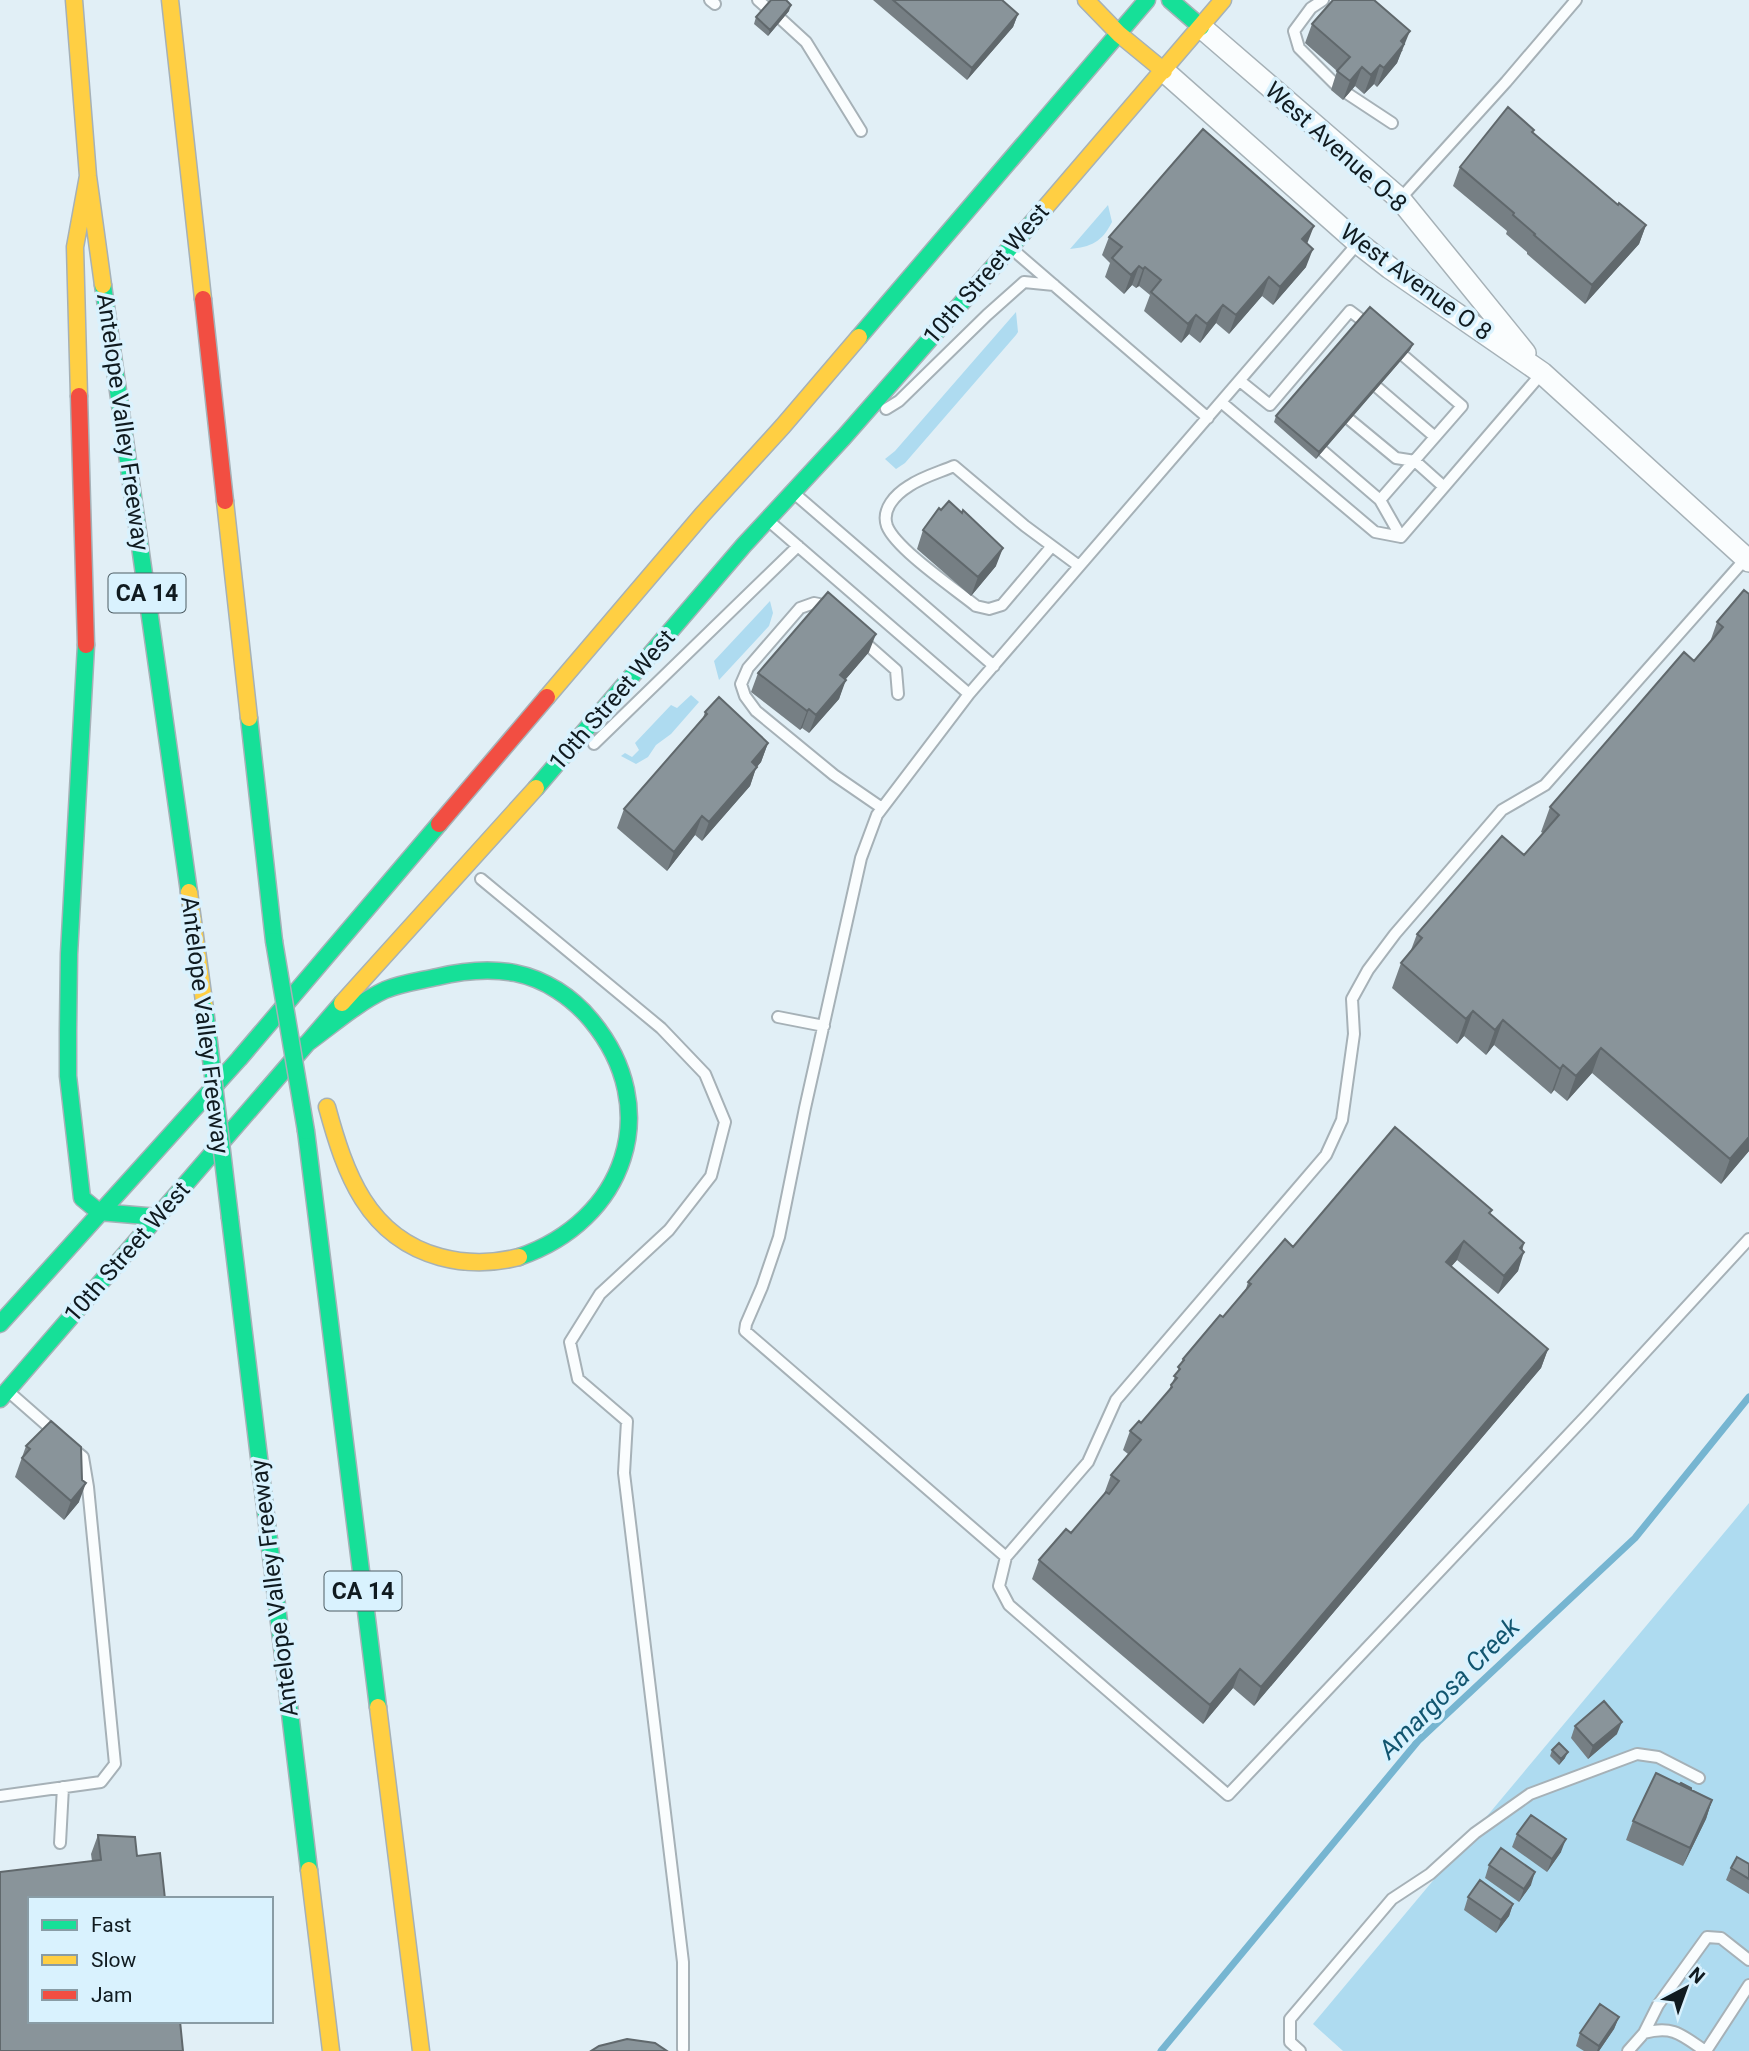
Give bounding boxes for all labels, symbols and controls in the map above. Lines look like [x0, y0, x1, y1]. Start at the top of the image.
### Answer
street label: West Avenue O-8 [1259, 76, 1413, 218]
street label: 10th Street West [917, 198, 1055, 350]
street label: West Avenue O 8 [1335, 218, 1497, 346]
street label: Antelope Valley Freeway [91, 292, 155, 553]
road number: CA 14 [108, 573, 186, 612]
street label: 10th Street West [543, 624, 681, 776]
street label: Antelope Valley Freeway [175, 895, 235, 1156]
street label: 10th Street West [58, 1176, 196, 1328]
street label: Antelope Valley Freeway [244, 1457, 304, 1718]
road number: CA 14 [324, 1572, 402, 1610]
water label: Amargosa Creek [1371, 1611, 1526, 1766]
legend [28, 1897, 273, 2023]
text: Fast [91, 1913, 132, 1937]
text: Slow [91, 1948, 137, 1972]
north arrow [1651, 1953, 1721, 2023]
text: N [1684, 1962, 1709, 1989]
text: Jam [91, 1983, 132, 2007]

